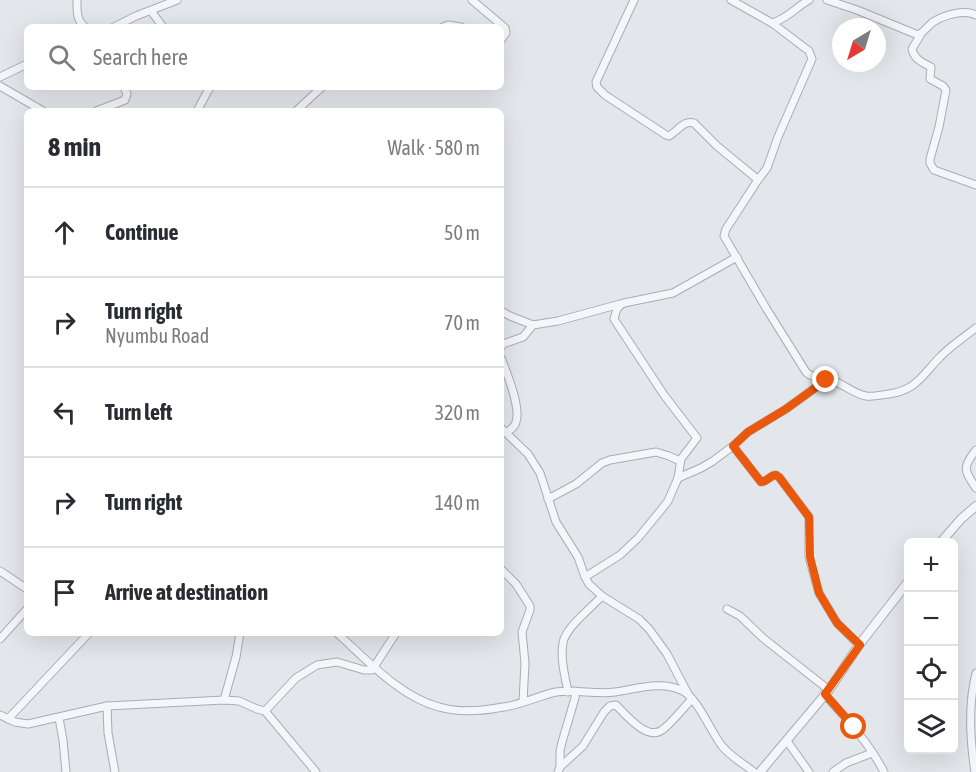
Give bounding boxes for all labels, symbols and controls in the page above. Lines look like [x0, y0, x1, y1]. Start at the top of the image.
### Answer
north arrow [832, 18, 886, 72]
search box [24, 24, 504, 90]
icon: search [45, 41, 78, 74]
text: Search here [93, 44, 188, 70]
text: 8 min [48, 132, 101, 162]
text: Walk · 580 m [388, 136, 480, 159]
icon: ahead [48, 216, 81, 249]
text: Continue [105, 219, 179, 245]
text: 50 m [444, 221, 480, 244]
text: Turn right [105, 298, 182, 324]
icon: right [48, 306, 81, 339]
text: 70 m [444, 311, 480, 334]
text: Nyumbu Road [105, 324, 209, 347]
route end [812, 366, 838, 392]
icon: left [48, 396, 81, 429]
text: Turn left [105, 399, 172, 425]
text: 320 m [435, 401, 480, 424]
icon: right [48, 486, 81, 519]
text: Turn right [105, 489, 182, 515]
text: 140 m [435, 491, 480, 514]
map controls [904, 538, 958, 754]
button: + [904, 538, 958, 592]
icon: arrive [48, 576, 81, 609]
text: Arrive at destination [105, 579, 268, 605]
button: − [904, 592, 958, 646]
button: locate [904, 646, 958, 700]
button: layers [904, 700, 958, 754]
route start [840, 713, 866, 739]

